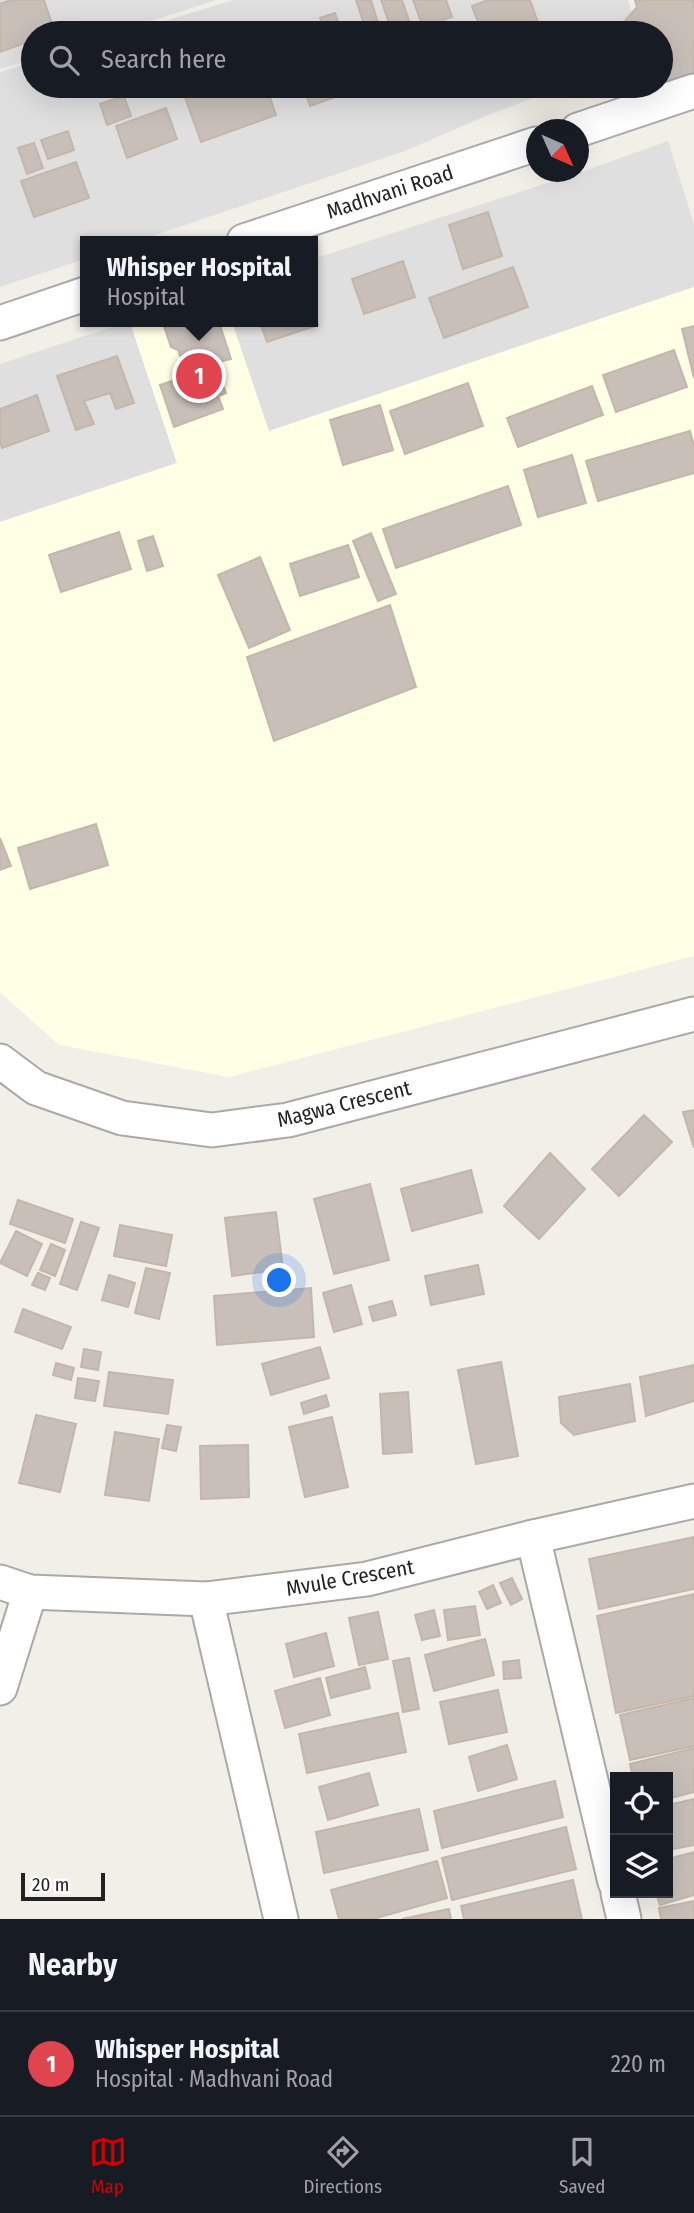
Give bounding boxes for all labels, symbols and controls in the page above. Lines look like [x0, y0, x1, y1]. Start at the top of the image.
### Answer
search box [21, 21, 673, 98]
icon: search [45, 41, 83, 79]
text: Search here [101, 44, 226, 75]
north arrow [526, 119, 589, 182]
street label: Madhvani Road [323, 159, 457, 225]
popup [80, 236, 318, 327]
text: Whisper Hospital [107, 252, 291, 283]
text: Hospital [107, 283, 185, 311]
pin: 1 [176, 350, 222, 402]
street label: Magwa Crescent [274, 1075, 414, 1133]
your location [262, 1263, 296, 1297]
street label: Mvule Crescent [284, 1554, 416, 1602]
map controls [610, 1772, 673, 1898]
button: locate [610, 1772, 673, 1835]
button: layers [610, 1835, 673, 1898]
scale bar [21, 1870, 105, 1902]
text: 20 m [32, 1873, 69, 1896]
text: Nearby [28, 1947, 117, 1983]
text: Whisper Hospital [95, 2034, 279, 2065]
text: 1 [46, 2050, 56, 2078]
text: 220 m [611, 2050, 666, 2078]
text: Hospital · Madhvani Road [95, 2065, 333, 2093]
tab: Map [89, 2133, 127, 2198]
tab: Directions [304, 2133, 382, 2198]
tab: Saved [559, 2133, 605, 2198]

